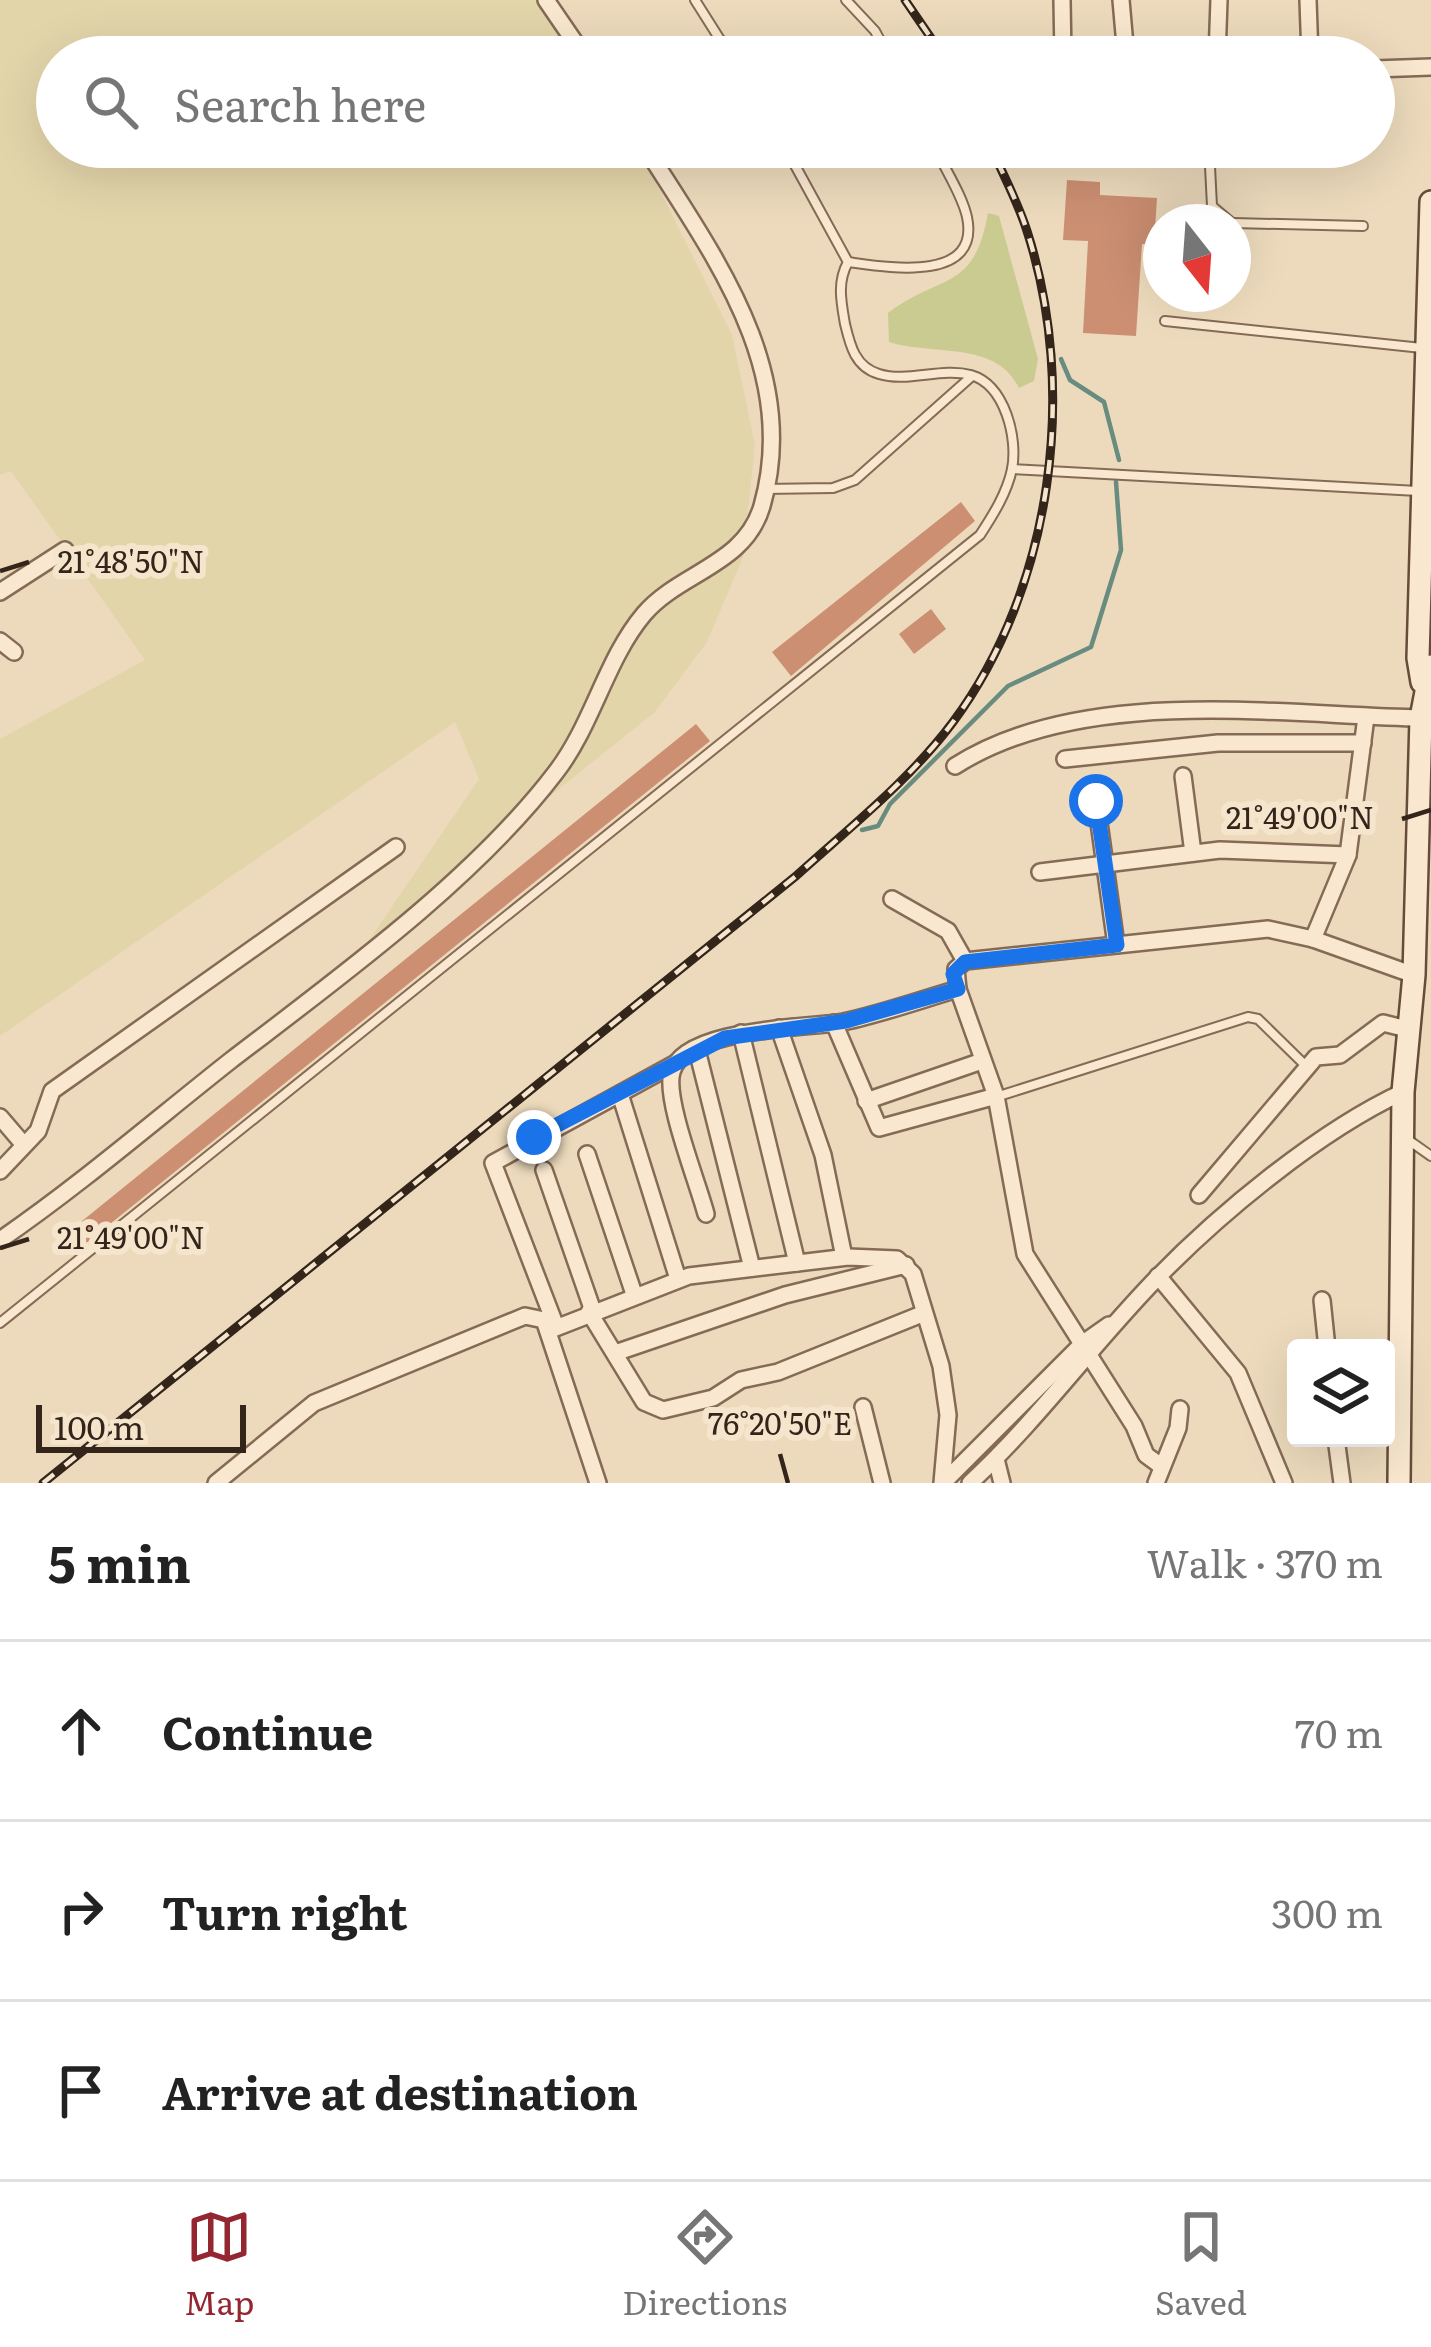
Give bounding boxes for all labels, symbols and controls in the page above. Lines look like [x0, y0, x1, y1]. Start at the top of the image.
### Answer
search box [36, 36, 1395, 168]
icon: search [78, 69, 144, 135]
text: Search here [174, 69, 426, 136]
north arrow [1143, 204, 1251, 312]
text: 21°48'50"N [58, 538, 204, 582]
route start [1069, 774, 1123, 828]
text: 21°49'00"N [1226, 794, 1374, 838]
route end [507, 1110, 561, 1164]
text: 21°49'00"N [57, 1214, 205, 1258]
map controls [1287, 1339, 1395, 1447]
button: layers [1287, 1339, 1395, 1447]
scale bar [36, 1399, 246, 1452]
text: 76°20'50"E [708, 1400, 852, 1444]
text: 100 m [54, 1401, 144, 1450]
text: 5 min [48, 1523, 191, 1599]
text: Walk · 370 m [1147, 1532, 1383, 1590]
text: Continue [162, 1697, 373, 1764]
icon: ahead [48, 1698, 114, 1764]
text: 70 m [1295, 1702, 1383, 1760]
text: Turn right [162, 1877, 408, 1944]
icon: right [48, 1878, 114, 1944]
text: 300 m [1271, 1882, 1383, 1940]
text: Arrive at destination [162, 2057, 638, 2124]
icon: arrive [48, 2058, 114, 2124]
tab: Map [184, 2204, 254, 2325]
tab: Directions [622, 2204, 787, 2325]
tab: Saved [1155, 2204, 1247, 2325]

